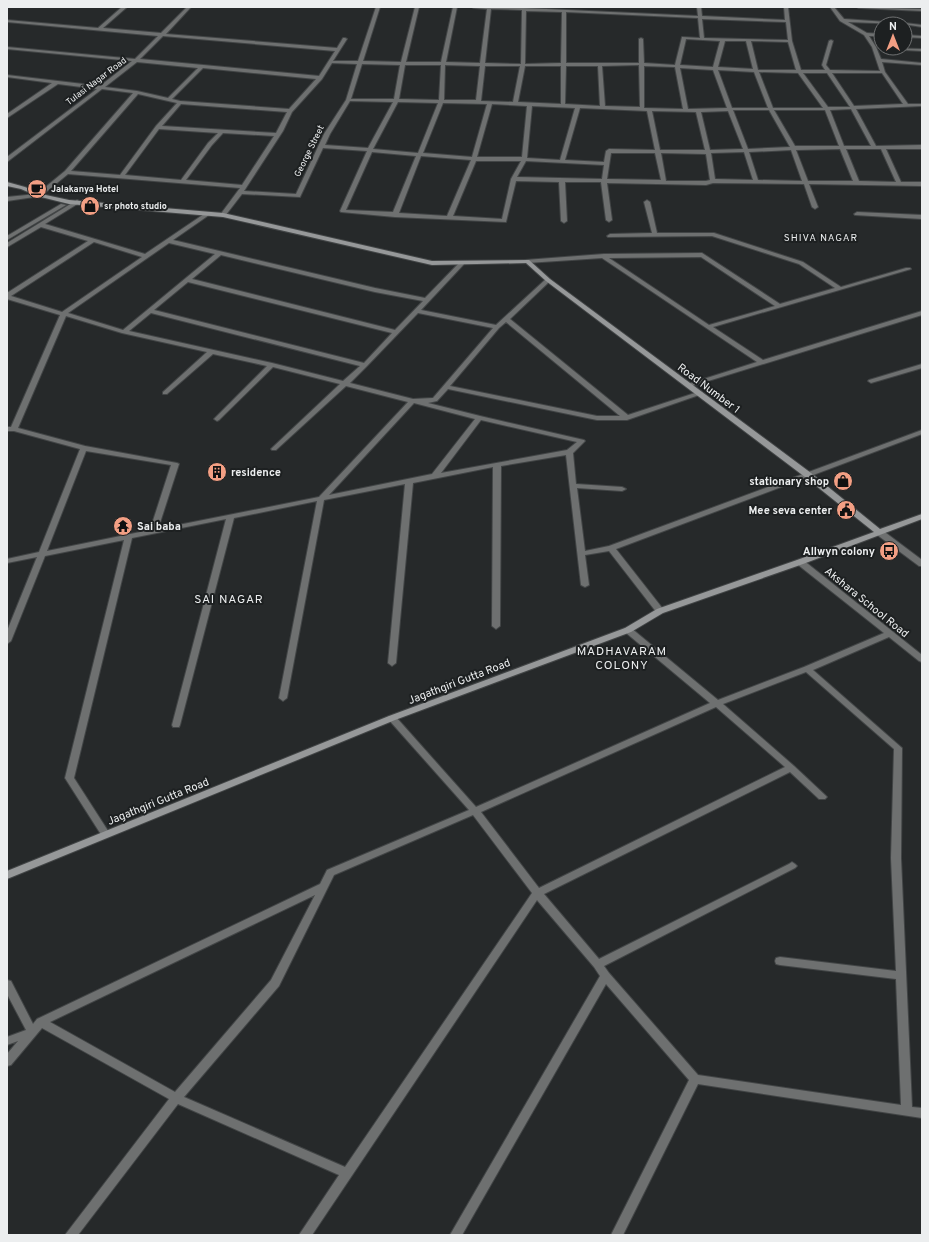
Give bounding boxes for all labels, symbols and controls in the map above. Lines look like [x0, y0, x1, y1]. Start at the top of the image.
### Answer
north arrow [873, 16, 913, 56]
text: N [889, 20, 897, 34]
street label: Tulasi Nagar Road [64, 55, 129, 108]
street label: George Street [292, 124, 327, 179]
cafe icon: Jalakanya Hotel [26, 178, 48, 200]
place label: Jalakanya Hotel [51, 184, 119, 195]
shop icon: sr photo studio [79, 195, 101, 217]
place label: sr photo studio [104, 201, 167, 212]
district label: SHIVA NAGAR [784, 232, 858, 245]
street label: Road Number 1 [674, 361, 742, 417]
building icon: residence [206, 461, 228, 483]
place label: residence [231, 466, 281, 480]
shop icon: stationary shop [832, 470, 854, 492]
place label: stationary shop [749, 475, 829, 489]
public building icon: Mee seva center [835, 499, 857, 521]
place label: Mee seva center [748, 504, 832, 518]
temple icon: Sai baba [112, 515, 134, 537]
place label: Sai baba [137, 520, 181, 534]
bus stop icon: Allwyn colony [878, 540, 900, 562]
place label: Allwyn colony [803, 545, 875, 559]
street label: Akshara School Road [821, 564, 911, 641]
district label: SAI NAGAR [194, 592, 264, 608]
district label: MADHAVARAM COLONY [577, 644, 667, 674]
street label: Jagathgiri Gutta Road [406, 656, 512, 708]
street label: Jagathgiri Gutta Road [106, 775, 211, 829]

